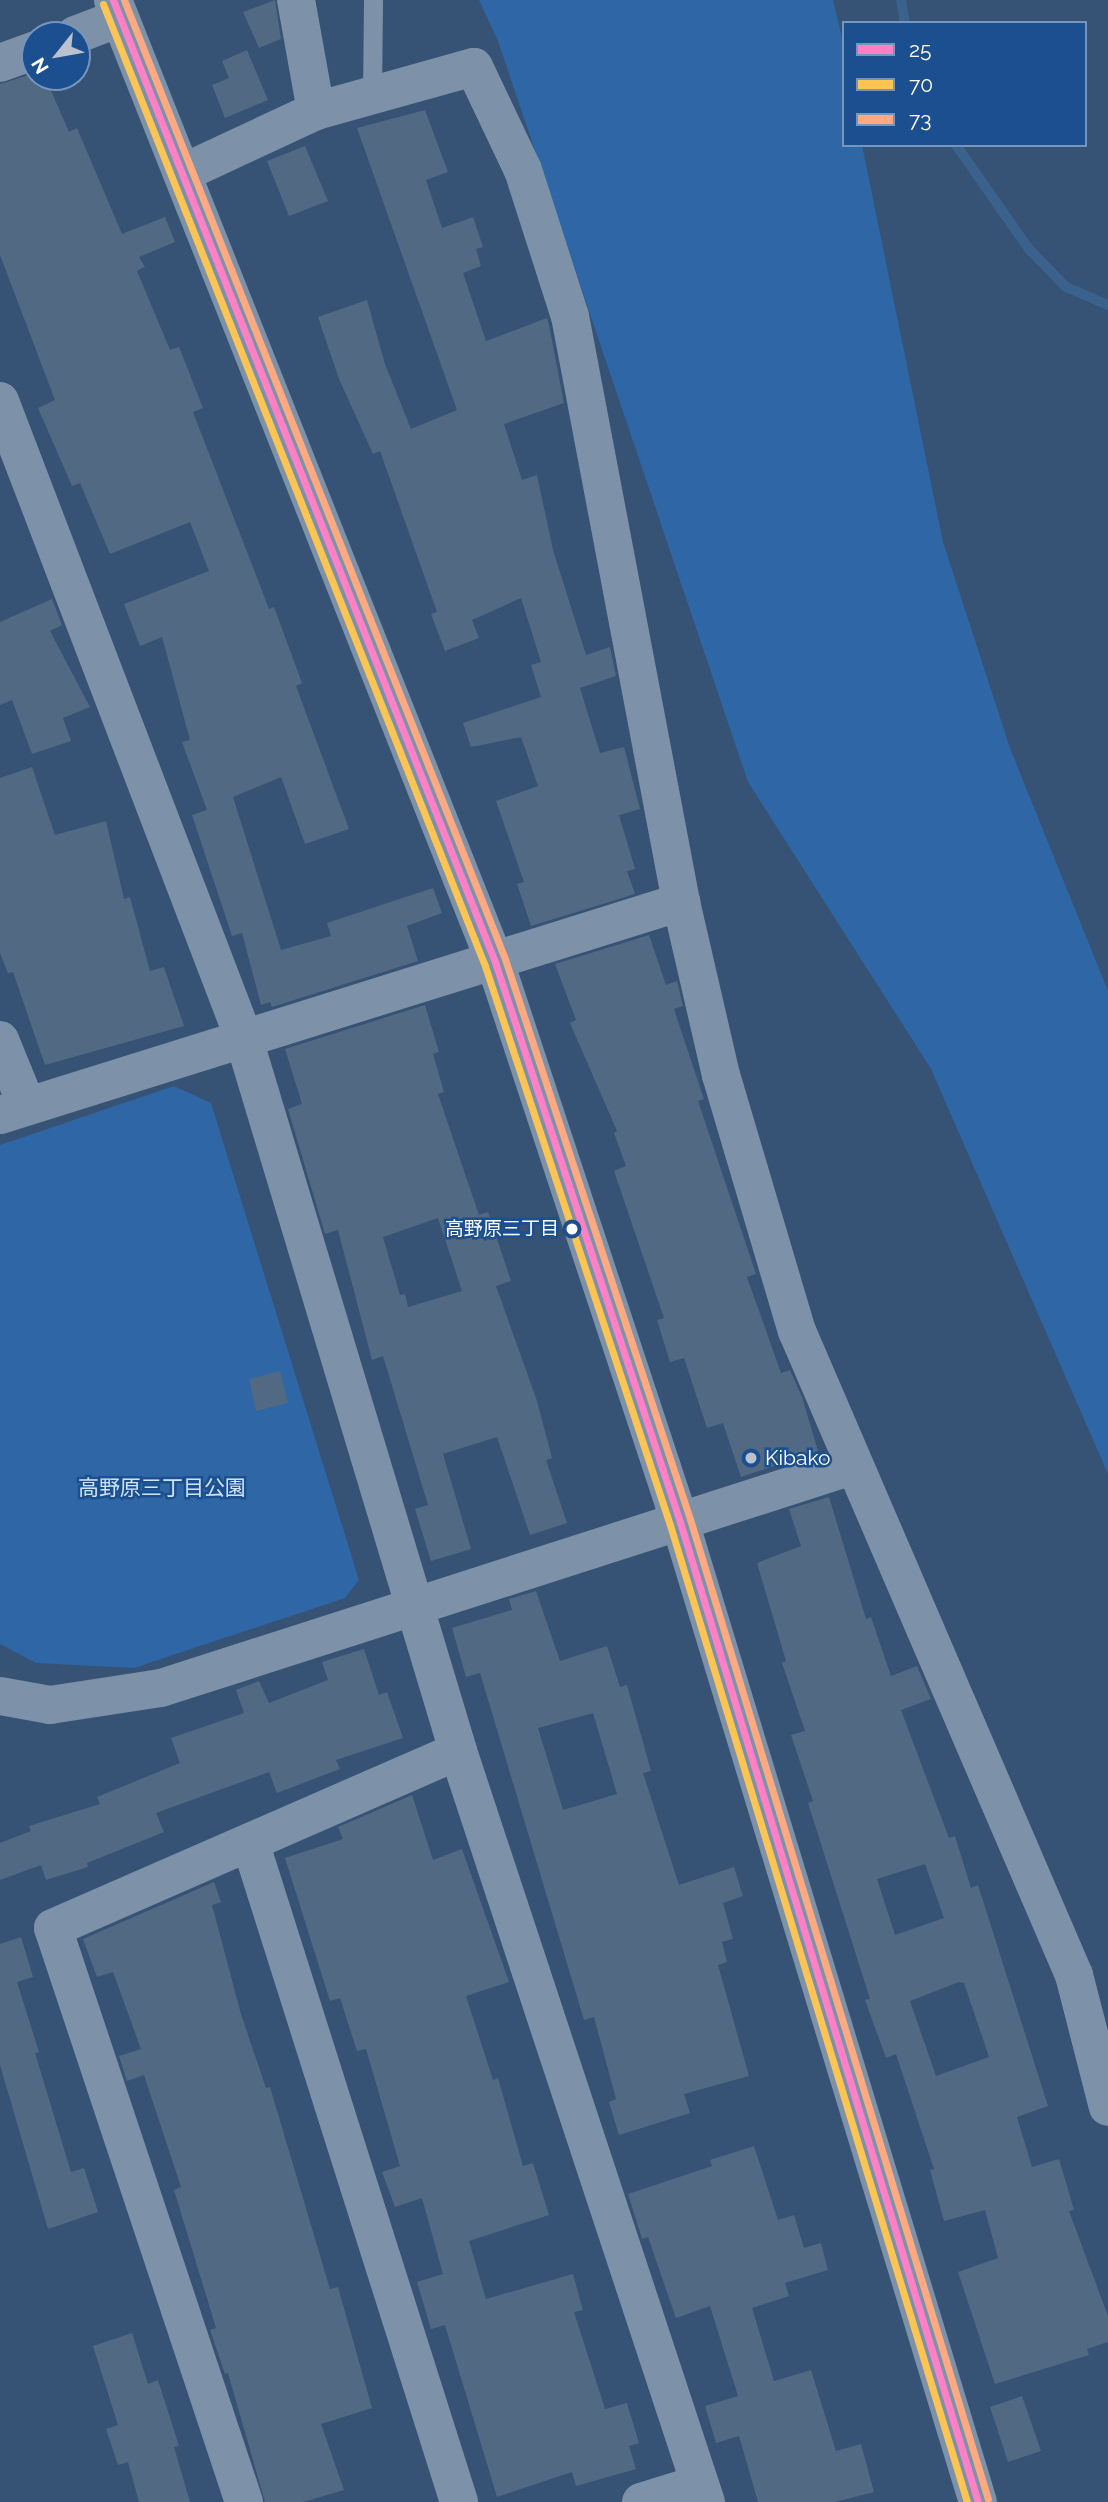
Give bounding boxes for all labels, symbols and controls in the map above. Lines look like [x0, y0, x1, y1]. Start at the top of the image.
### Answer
north arrow [21, 21, 91, 91]
legend [842, 21, 1087, 147]
text: 25 [909, 37, 931, 62]
text: N [27, 54, 53, 78]
text: 70 [909, 72, 933, 97]
text: 73 [909, 107, 931, 132]
place label: 高野原三丁目 [445, 1218, 559, 1240]
marker: 高野原三丁目 [565, 1222, 579, 1236]
place label: Kibako [765, 1445, 831, 1471]
marker: Kibako [743, 1450, 759, 1466]
park label: 高野原三丁目公園 [78, 1475, 246, 1501]

